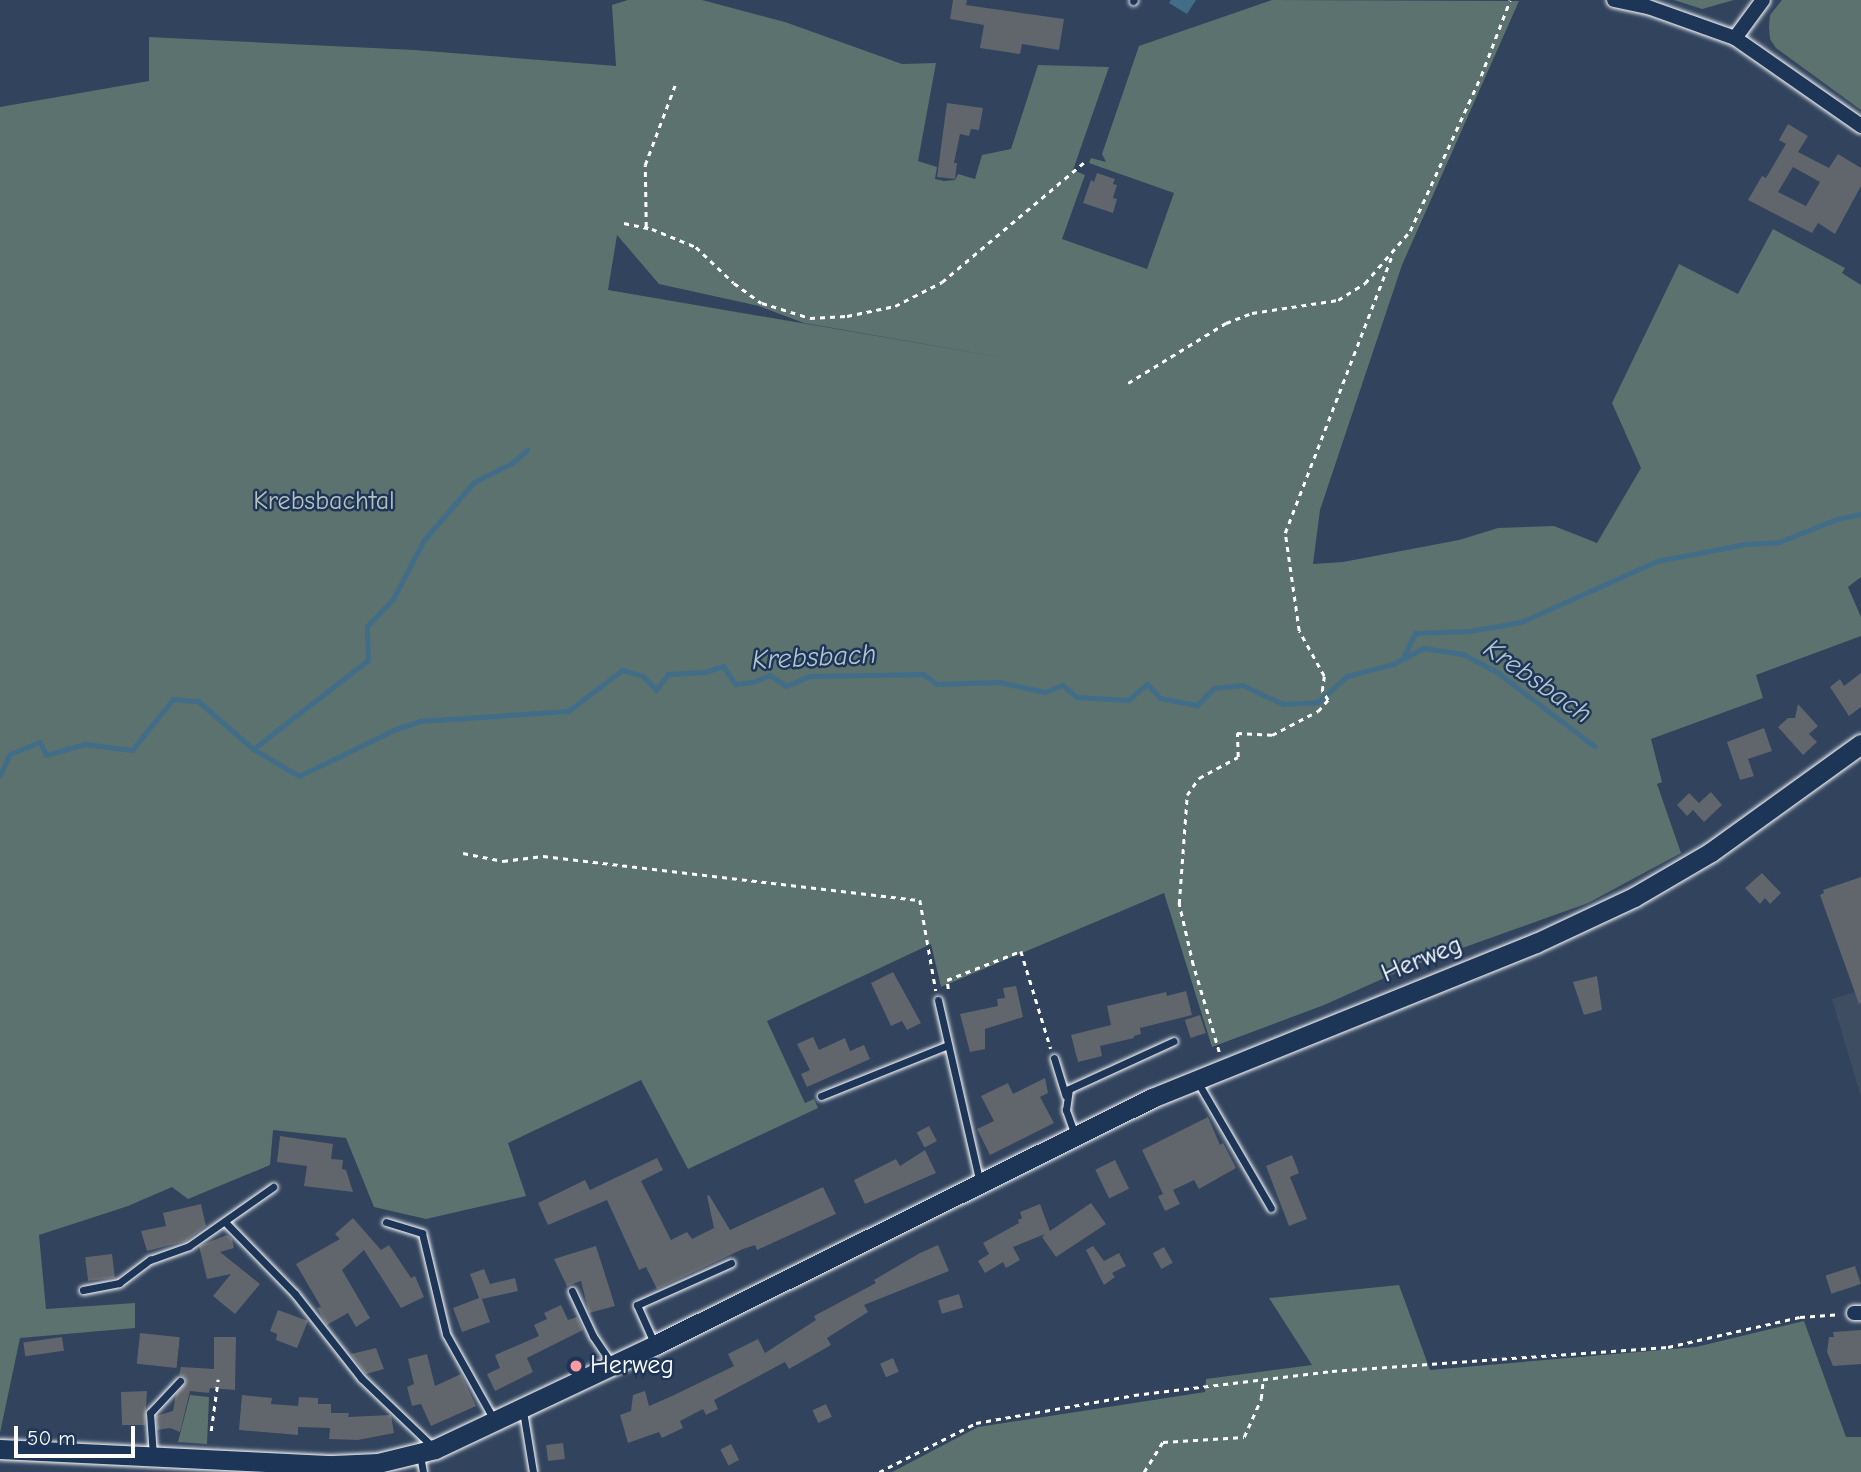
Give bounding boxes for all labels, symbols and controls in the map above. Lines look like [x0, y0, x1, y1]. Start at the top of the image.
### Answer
park label: Krebsbachtal [253, 486, 395, 518]
water label: Krebsbach [1477, 632, 1599, 730]
water label: Krebsbach [751, 637, 877, 677]
street label: Herweg [1377, 930, 1467, 990]
place label: Herweg [590, 1350, 674, 1382]
marker: Herweg [568, 1358, 584, 1374]
scale bar [18, 1412, 138, 1456]
text: 50 m [27, 1426, 76, 1450]

